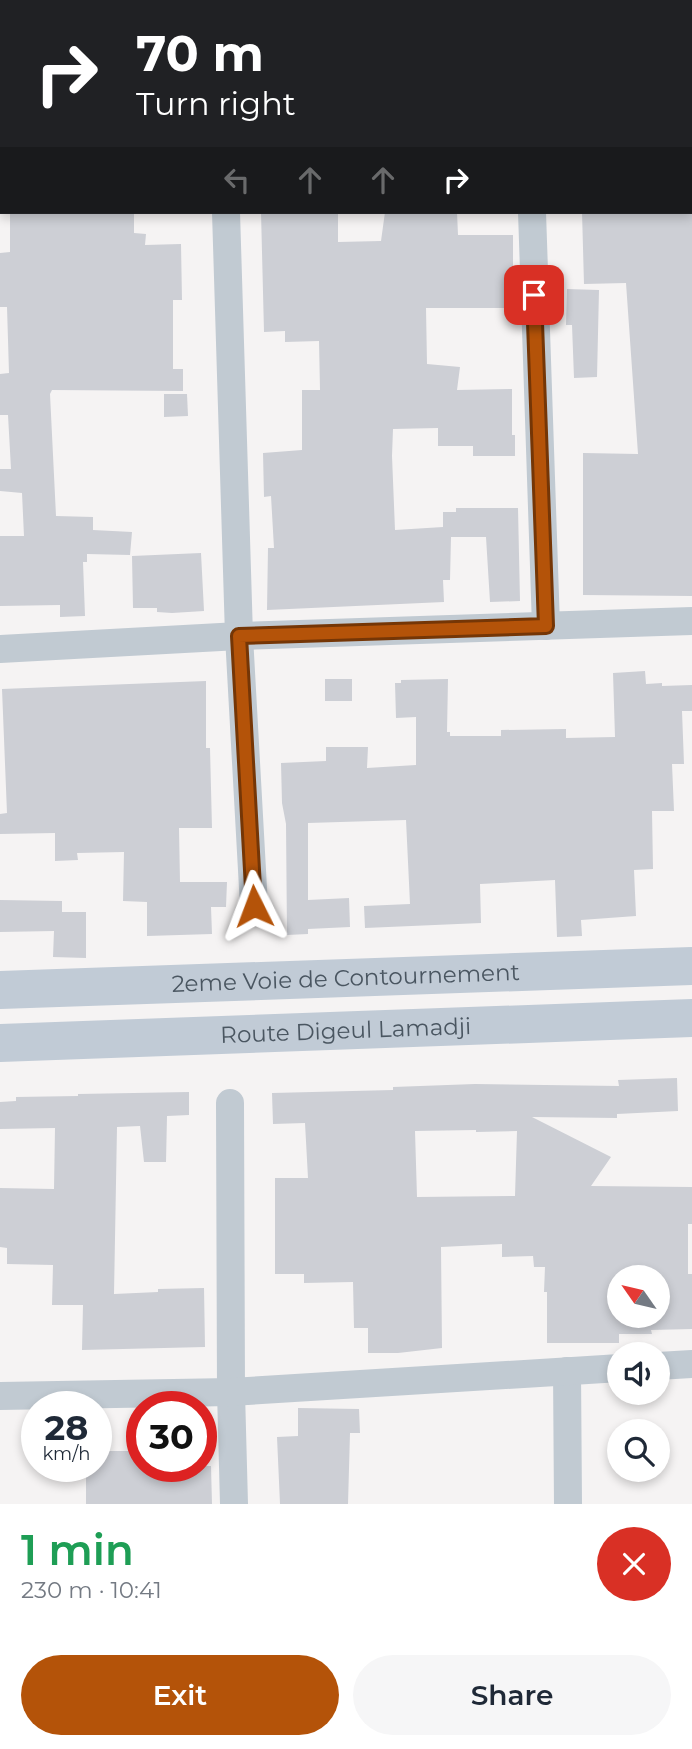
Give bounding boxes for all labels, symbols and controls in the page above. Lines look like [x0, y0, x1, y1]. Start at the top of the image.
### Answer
text: 70 m [136, 24, 264, 83]
icon: right [21, 28, 112, 119]
text: Turn right [136, 84, 296, 123]
icon: left [218, 161, 256, 199]
icon: ahead [291, 161, 329, 199]
icon: ahead [364, 161, 402, 199]
icon: right [437, 161, 475, 199]
pin [504, 265, 564, 325]
icon: arrive [515, 276, 553, 314]
position arrow [217, 869, 291, 943]
street label: 2eme Voie de Contournement [171, 958, 520, 998]
street label: Route Digeul Lamadji [220, 1012, 472, 1049]
north arrow [607, 1265, 670, 1328]
map controls [607, 1265, 670, 1482]
button: sound [607, 1342, 670, 1405]
speed limit sign: 30 [126, 1391, 217, 1482]
text: 28 [45, 1406, 88, 1449]
button: search [607, 1419, 670, 1482]
text: km/h [42, 1443, 91, 1465]
text: 1 min [21, 1524, 134, 1576]
button: close [597, 1527, 671, 1601]
text: 230 m · 10:41 [21, 1576, 162, 1604]
button: Exit [21, 1655, 339, 1735]
button: Share [353, 1655, 671, 1735]

